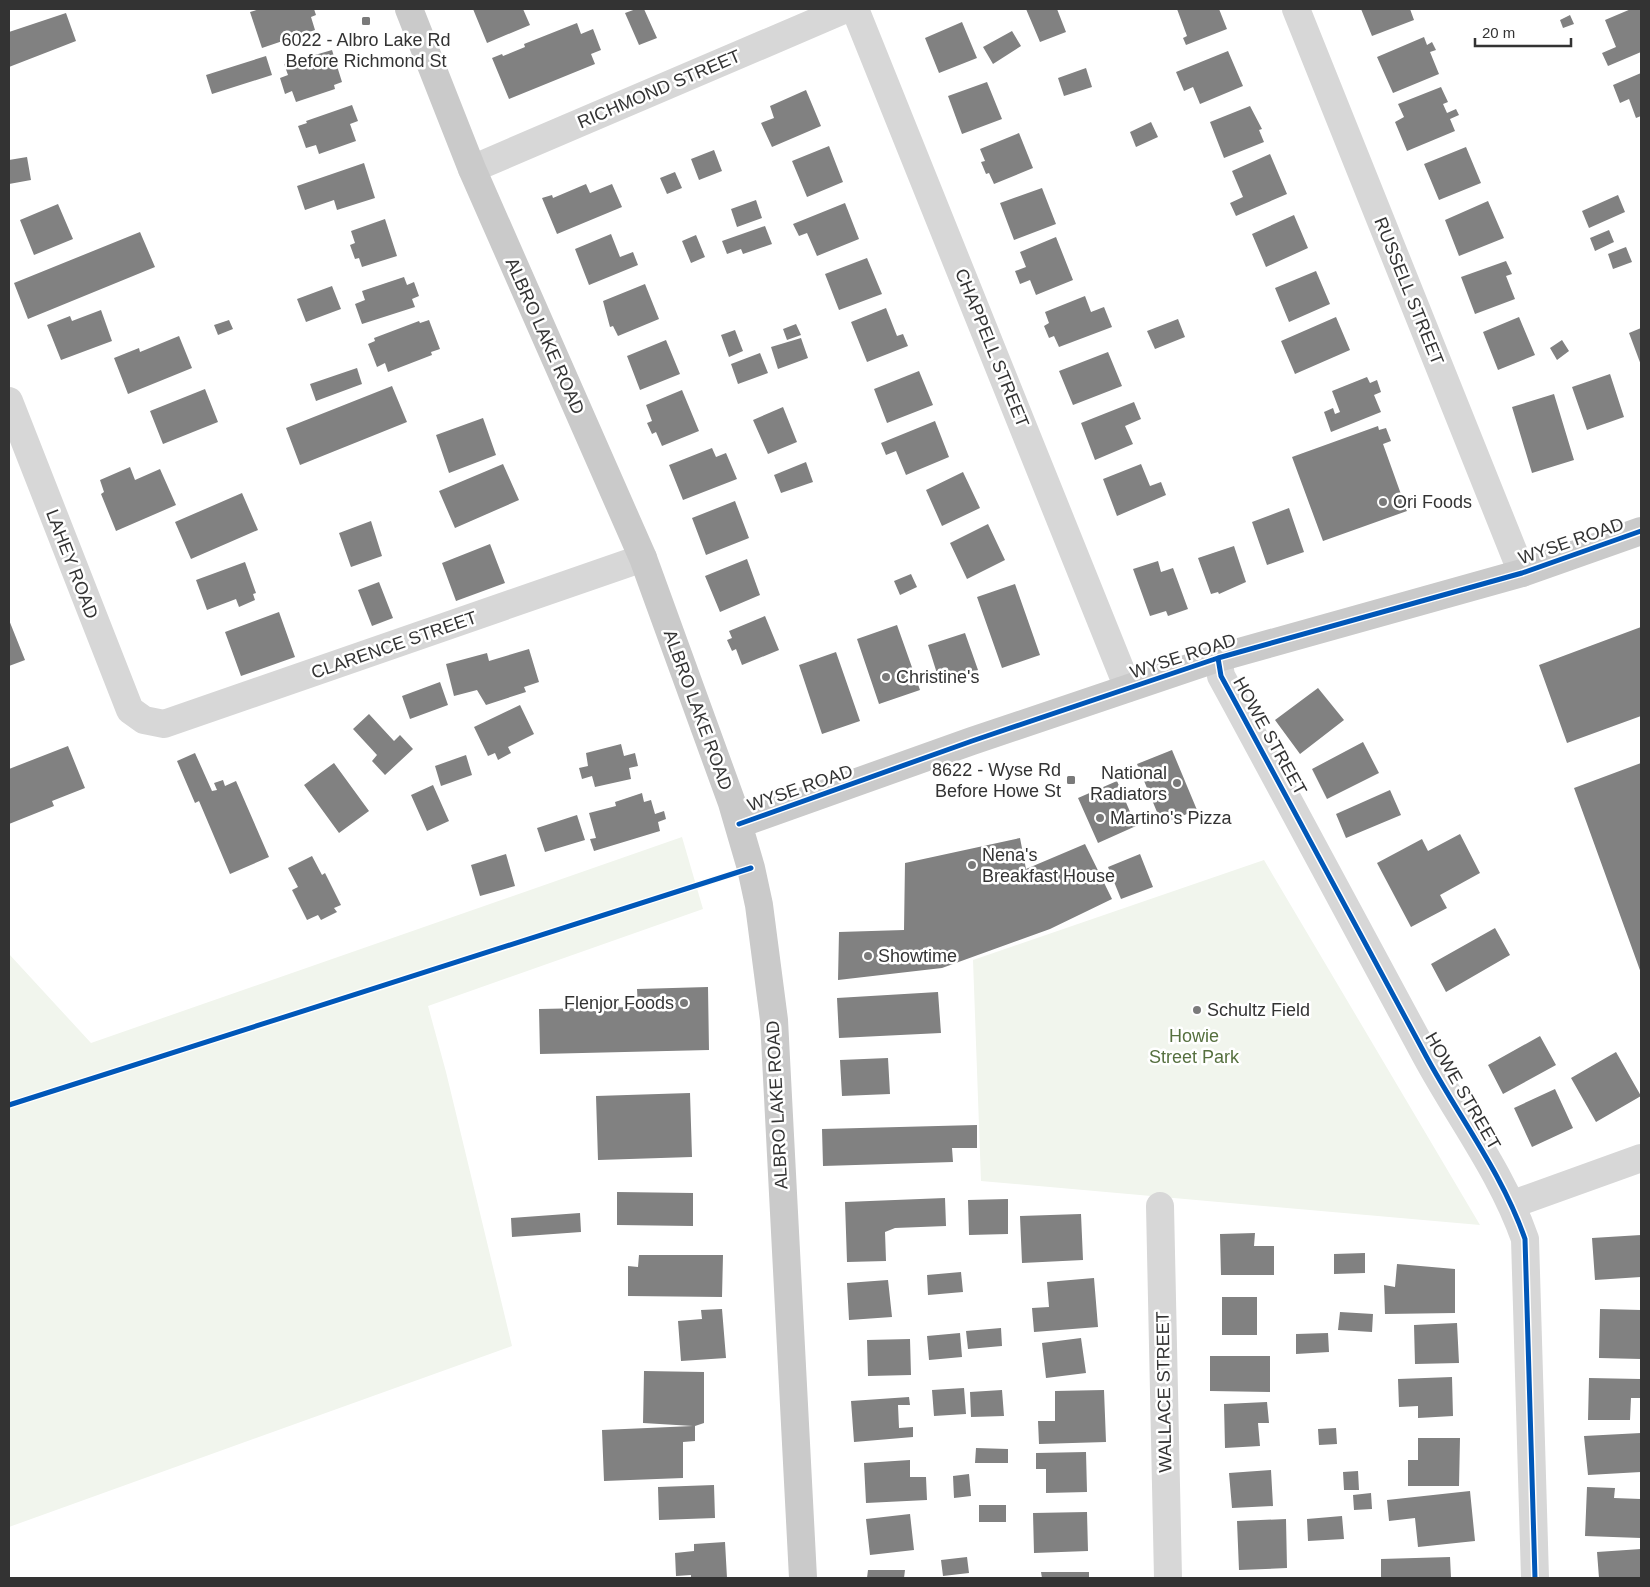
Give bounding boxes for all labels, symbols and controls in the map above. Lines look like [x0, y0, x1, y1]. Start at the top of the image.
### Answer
marker: 6022 - Albro Lake Rd Before Richmond St [360, 15, 372, 27]
scale bar [1475, 15, 1571, 47]
text: 20 m [1482, 24, 1515, 41]
place label: 6022 - Albro Lake Rd Before Richmond St [281, 30, 451, 71]
street label: RICHMOND STREET [575, 46, 743, 132]
street label: RUSSELL STREET [1370, 214, 1448, 368]
street label: ALBRO LAKE ROAD [501, 255, 589, 417]
street label: CHAPPELL STREET [951, 266, 1033, 430]
place label: Ori Foods [1393, 492, 1472, 512]
marker: Ori Foods [1377, 496, 1389, 508]
street label: LAHEY ROAD [42, 506, 102, 622]
street label: WYSE ROAD [1516, 514, 1626, 568]
street label: CLARENCE STREET [308, 607, 480, 683]
street label: ALBRO LAKE ROAD [660, 627, 736, 793]
street label: WYSE ROAD [1128, 629, 1238, 683]
place label: Christine's [896, 667, 979, 687]
marker: Christine's [880, 671, 892, 683]
street label: HOWE STREET [1229, 673, 1311, 799]
place label: 8622 - Wyse Rd Before Howe St [932, 760, 1061, 801]
street label: WYSE ROAD [745, 761, 855, 815]
place label: National Radiators [1090, 763, 1167, 804]
marker: 8622 - Wyse Rd Before Howe St [1065, 774, 1077, 786]
marker: National Radiators [1171, 777, 1183, 789]
place label: Martino's Pizza [1110, 808, 1232, 828]
marker: Martino's Pizza [1094, 812, 1106, 824]
place label: Nena's Breakfast House [982, 845, 1115, 886]
marker: Nena's Breakfast House [966, 859, 978, 871]
place label: Showtime [878, 946, 957, 966]
marker: Showtime [862, 950, 874, 962]
place label: Flenjor Foods [564, 993, 674, 1013]
marker: Flenjor Foods [678, 997, 690, 1009]
place label: Schultz Field [1207, 1000, 1310, 1020]
marker: Schultz Field [1191, 1004, 1203, 1016]
street label: ALBRO LAKE ROAD [763, 1020, 791, 1190]
park label: Howie Street Park [1149, 1026, 1240, 1067]
street label: HOWE STREET [1421, 1029, 1505, 1153]
street label: WALLACE STREET [1153, 1311, 1175, 1473]

